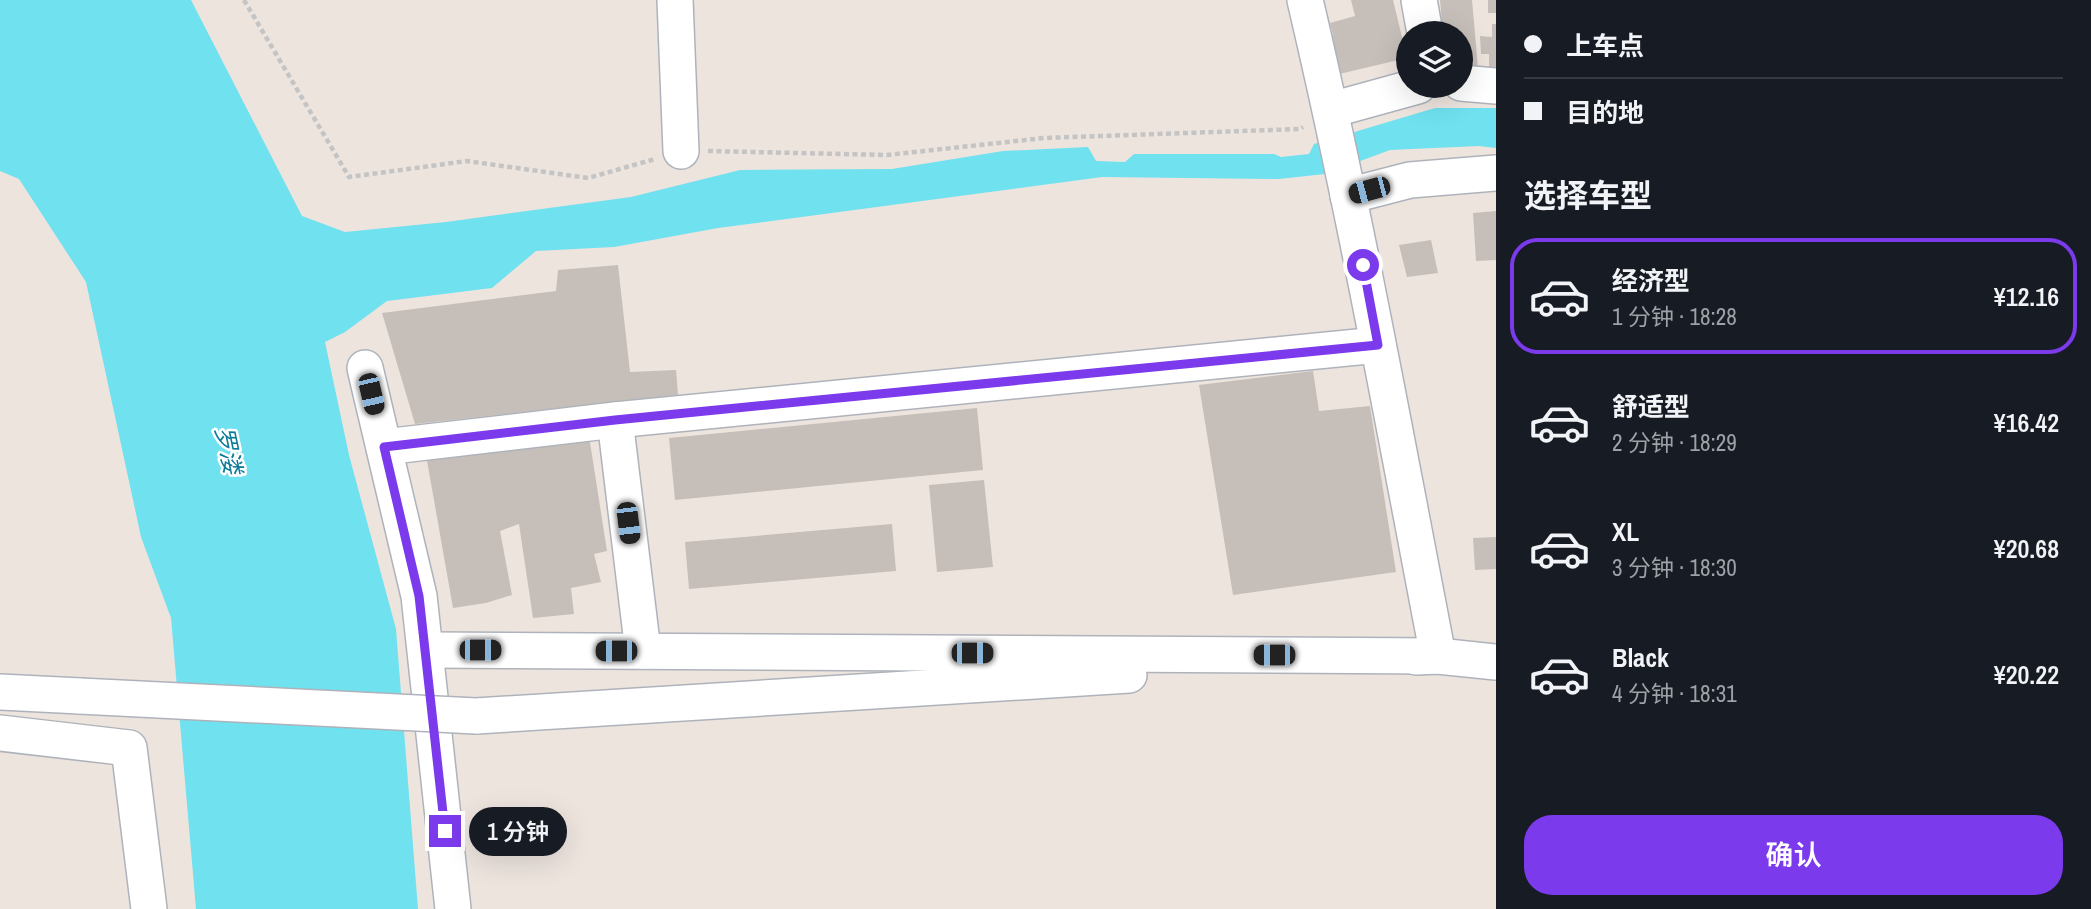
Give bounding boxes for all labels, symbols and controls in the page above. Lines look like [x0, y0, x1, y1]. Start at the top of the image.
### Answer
map controls [1396, 21, 1473, 98]
button: layers [1396, 21, 1473, 98]
text: 上车点 [1566, 28, 1644, 63]
text: 目的地 [1566, 95, 1644, 130]
car [1346, 174, 1393, 206]
text: 选择车型 [1524, 174, 1652, 217]
route start [1347, 249, 1379, 281]
text: 经济型 [1612, 263, 1690, 298]
icon: car [1528, 265, 1591, 328]
text: ¥12.16 [1994, 279, 2059, 314]
text: 1 分钟 · 18:28 [1612, 301, 1737, 332]
car [357, 371, 386, 417]
text: 舒适型 [1612, 389, 1690, 424]
icon: car [1528, 391, 1591, 454]
text: ¥16.42 [1994, 405, 2059, 440]
water label: 罗溇 [208, 423, 250, 480]
text: 2 分钟 · 18:29 [1612, 427, 1737, 458]
car [616, 501, 641, 545]
text: XL [1612, 514, 1639, 549]
icon: car [1528, 517, 1591, 580]
text: ¥20.68 [1994, 531, 2059, 566]
text: 3 分钟 · 18:30 [1612, 552, 1737, 583]
car [460, 640, 502, 661]
text: Black [1612, 640, 1669, 675]
car [596, 641, 638, 662]
car [952, 643, 994, 664]
icon: car [1528, 643, 1591, 706]
car [1254, 645, 1296, 666]
text: ¥20.22 [1994, 657, 2059, 692]
text: 4 分钟 · 18:31 [1612, 678, 1737, 709]
callout: 1 分钟 [470, 806, 568, 856]
route end [429, 815, 461, 847]
button: 确认 [1524, 815, 2063, 895]
text: 1 分钟 [487, 816, 549, 847]

